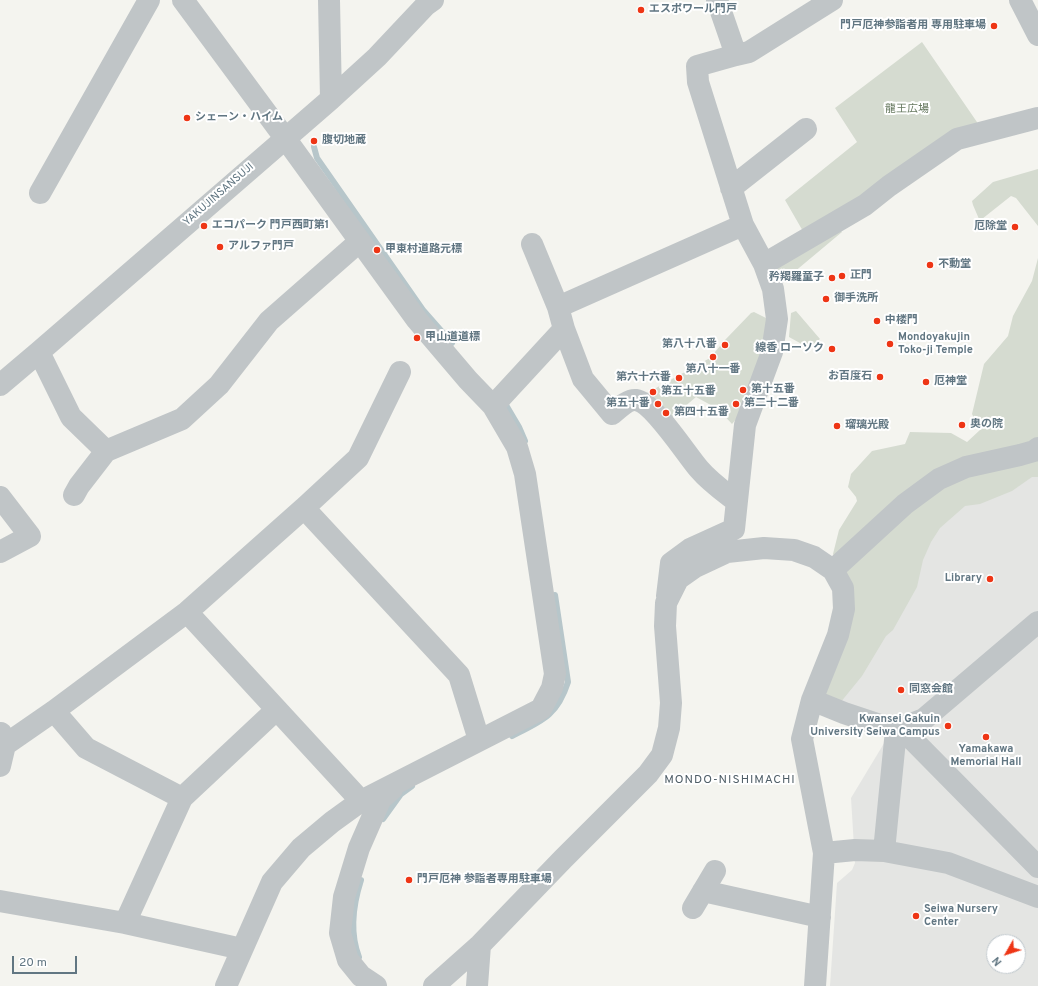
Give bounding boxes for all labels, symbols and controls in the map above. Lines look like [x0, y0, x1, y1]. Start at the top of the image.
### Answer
place label: エスポワール門戸 [649, 3, 737, 17]
marker: エスポワール門戸 [636, 5, 646, 15]
place label: 門戸厄神参詣者用 専用駐車場 [840, 19, 986, 33]
marker: 門戸厄神参詣者用 専用駐車場 [989, 21, 999, 31]
park label: 龍王広場 [885, 103, 929, 117]
place label: シェーン・ハイム [195, 111, 283, 125]
marker: シェーン・ハイム [182, 113, 192, 123]
place label: 腹切地蔵 [322, 134, 366, 148]
marker: 腹切地蔵 [309, 136, 319, 146]
street label: YAKUJINSANSUJI [181, 161, 257, 229]
place label: エコパーク 門戸西町第1 [212, 219, 329, 233]
place label: 厄除堂 [974, 220, 1007, 234]
marker: エコパーク 門戸西町第1 [199, 221, 209, 231]
marker: 厄除堂 [1010, 222, 1020, 232]
place label: アルファ門戸 [228, 240, 294, 254]
marker: アルファ門戸 [215, 242, 225, 252]
place label: 甲東村道路元標 [385, 243, 462, 257]
marker: 甲東村道路元標 [372, 245, 382, 255]
place label: 不動堂 [938, 258, 971, 272]
marker: 不動堂 [925, 260, 935, 270]
place label: 正門 [850, 269, 872, 283]
place label: 矜羯羅童子 [769, 271, 824, 285]
marker: 正門 [837, 271, 847, 281]
marker: 矜羯羅童子 [827, 273, 837, 283]
place label: 御手洗所 [834, 292, 878, 306]
marker: 御手洗所 [821, 294, 831, 304]
place label: 中楼門 [885, 314, 918, 328]
marker: 中楼門 [872, 316, 882, 326]
place label: 甲山道道標 [425, 331, 480, 345]
place label: Mondoyakujin Toko-ji Temple [898, 331, 973, 357]
marker: 甲山道道標 [412, 333, 422, 343]
place label: 第八十八番 [662, 338, 717, 352]
marker: Mondoyakujin Toko-ji Temple [885, 339, 895, 349]
marker: 第八十八番 [720, 340, 730, 350]
place label: 線香 ローソク [755, 342, 824, 356]
marker: 線香 ローソク [827, 344, 837, 354]
marker: 第八十一番 [708, 352, 718, 362]
place label: 第八十一番 [686, 363, 740, 377]
place label: お百度石 [828, 370, 872, 384]
place label: 第六十六番 [616, 371, 671, 385]
marker: お百度石 [875, 372, 885, 382]
marker: 第六十六番 [674, 373, 684, 383]
place label: 厄神堂 [934, 375, 967, 389]
marker: 厄神堂 [921, 377, 931, 387]
place label: 第十五番 [751, 383, 795, 397]
place label: 第五十五番 [661, 385, 716, 399]
marker: 第十五番 [738, 385, 748, 395]
marker: 第五十五番 [648, 387, 658, 397]
place label: 第五十番 [606, 397, 650, 411]
place label: 第二十二番 [744, 397, 799, 411]
marker: 第五十番 [653, 399, 663, 409]
marker: 第二十二番 [731, 399, 741, 409]
place label: 第四十五番 [674, 406, 729, 420]
marker: 第四十五番 [661, 408, 671, 418]
place label: 奥の院 [970, 418, 1003, 432]
place label: 瑠璃光殿 [845, 419, 889, 433]
marker: 奥の院 [957, 420, 967, 430]
marker: 瑠璃光殿 [832, 421, 842, 431]
place label: Library [945, 572, 982, 586]
marker: Library [985, 574, 995, 584]
place label: 同窓会館 [909, 683, 953, 697]
marker: 同窓会館 [896, 685, 906, 695]
place label: Kwansei Gakuin University Seiwa Campus [810, 713, 940, 739]
marker: Kwansei Gakuin University Seiwa Campus [943, 721, 953, 731]
marker: Yamakawa Memorial Hall [981, 732, 991, 742]
place label: Yamakawa Memorial Hall [950, 743, 1022, 769]
district label: MONDO-NISHIMACHI [664, 774, 796, 788]
place label: 門戸厄神 参詣者専用駐車場 [417, 873, 552, 887]
marker: 門戸厄神 参詣者専用駐車場 [404, 875, 414, 885]
place label: Seiwa Nursery Center [924, 903, 998, 929]
marker: Seiwa Nursery Center [911, 911, 921, 921]
north arrow [986, 934, 1026, 974]
scale bar [14, 948, 79, 974]
text: N [990, 953, 1005, 968]
text: 20 m [19, 955, 47, 971]

